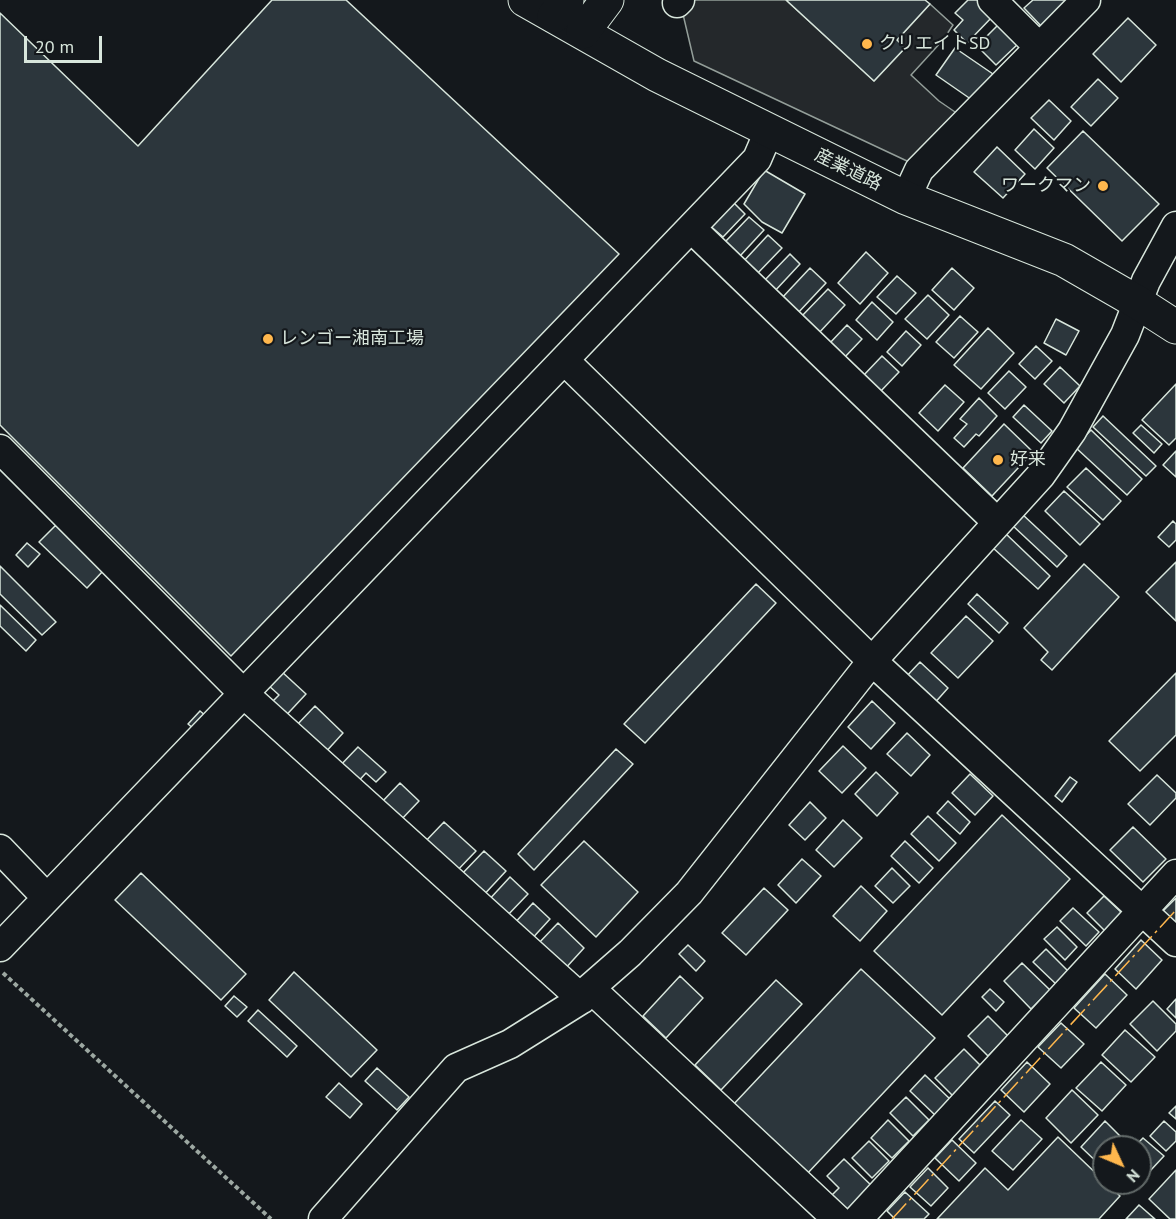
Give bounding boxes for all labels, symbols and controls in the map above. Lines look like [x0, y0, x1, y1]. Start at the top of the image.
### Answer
scale bar [27, 24, 105, 62]
place label: クリエイトSD [879, 33, 990, 55]
text: 20 m [35, 35, 74, 58]
marker: クリエイトSD [860, 37, 874, 51]
street label: 産業道路 [811, 145, 885, 195]
place label: ワークマン [1001, 175, 1091, 197]
marker: ワークマン [1096, 179, 1110, 193]
place label: レンゴー湘南工場 [280, 328, 424, 350]
marker: レンゴー湘南工場 [261, 332, 275, 346]
place label: 好来 [1010, 449, 1046, 471]
marker: 好来 [991, 453, 1005, 467]
north arrow [1092, 1135, 1152, 1195]
text: N [1123, 1165, 1144, 1187]

